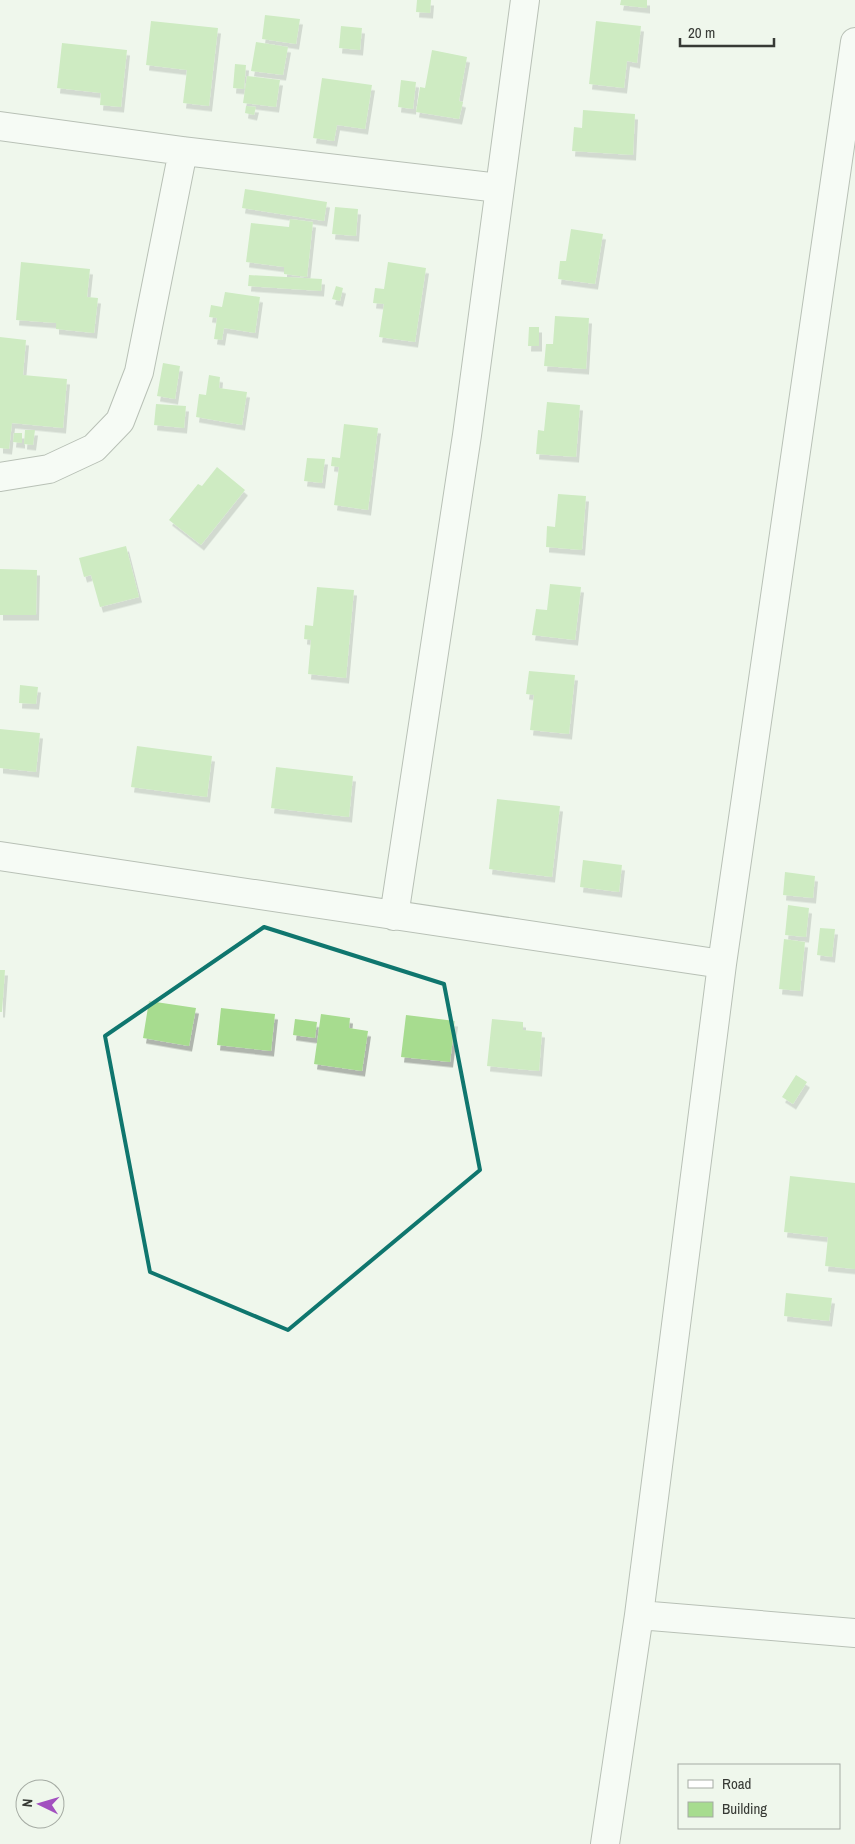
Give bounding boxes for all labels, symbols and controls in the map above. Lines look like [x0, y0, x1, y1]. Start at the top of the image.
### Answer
scale bar [680, 15, 774, 47]
text: 20 m [688, 22, 715, 43]
legend [678, 1764, 840, 1829]
text: Road [722, 1773, 751, 1794]
north arrow [15, 1779, 65, 1829]
text: N [18, 1798, 36, 1808]
text: Building [722, 1798, 767, 1819]

